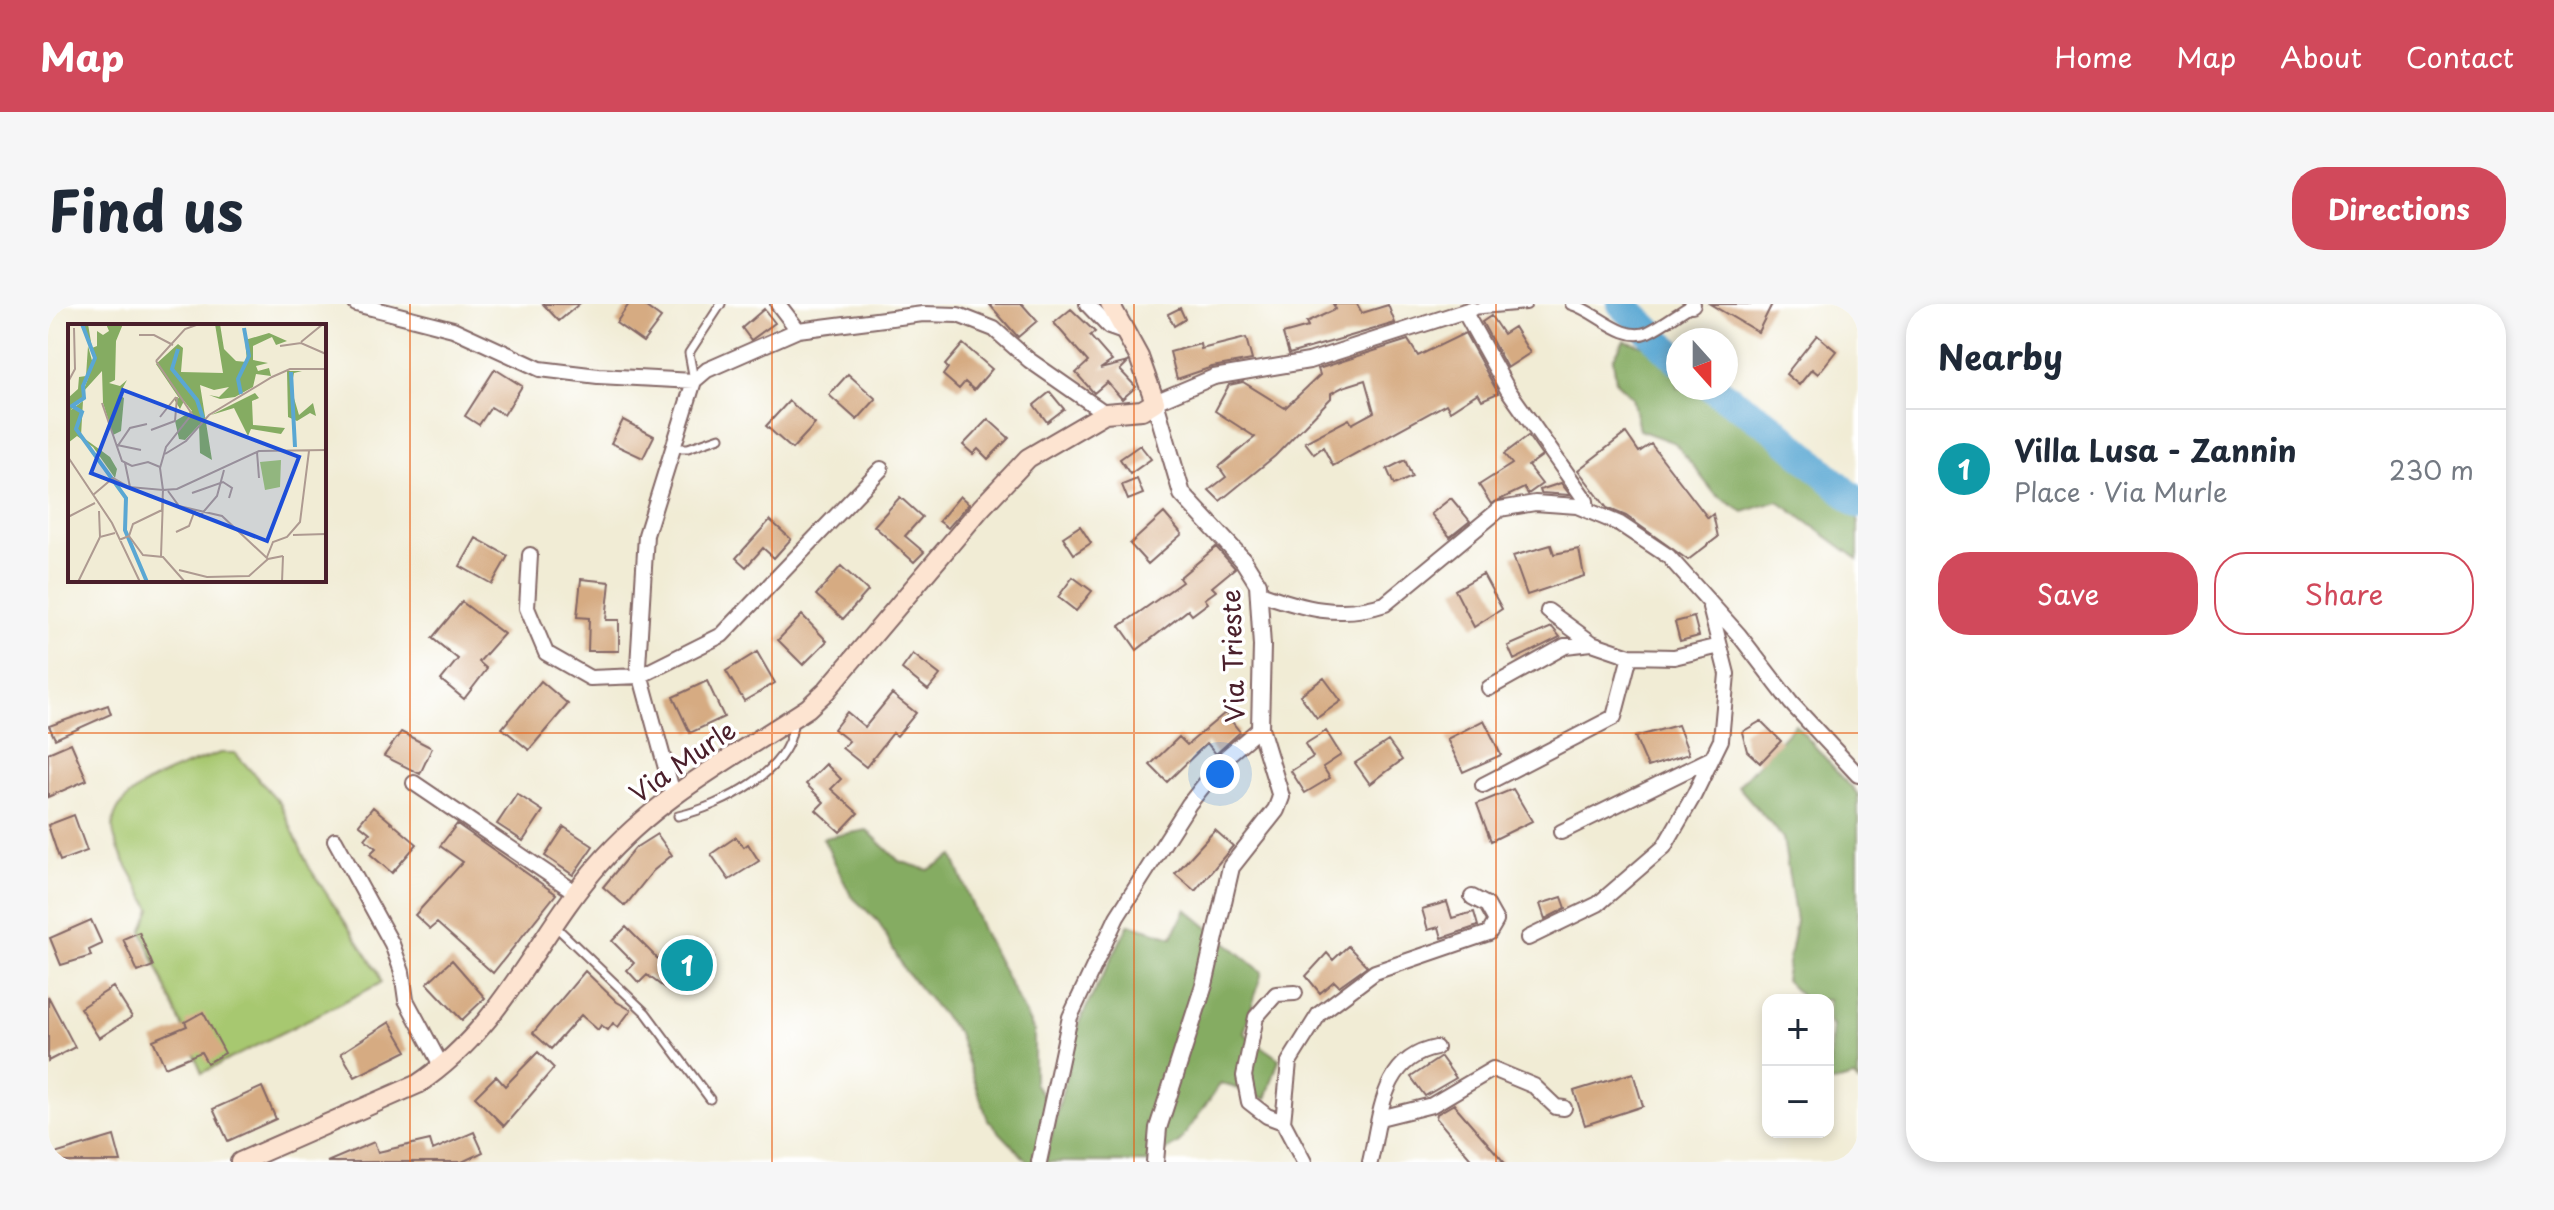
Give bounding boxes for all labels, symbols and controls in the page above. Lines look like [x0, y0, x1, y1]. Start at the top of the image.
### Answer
text: Map [40, 28, 124, 85]
text: Home [2054, 35, 2132, 78]
text: Map [2176, 35, 2236, 78]
text: About [2280, 35, 2362, 78]
text: Contact [2406, 35, 2514, 78]
text: Find us [48, 166, 244, 251]
button: Directions [2292, 167, 2506, 250]
inset map [68, 324, 326, 582]
north arrow [1666, 328, 1738, 400]
text: Nearby [1938, 330, 2063, 382]
text: Villa Lusa - Zannin [2014, 427, 2296, 472]
text: 1 [1958, 450, 1970, 489]
text: 230 m [2389, 450, 2474, 489]
text: Place · Via Murle [2014, 472, 2228, 511]
button: Save [1938, 552, 2198, 635]
button: Share [2214, 552, 2474, 635]
street label: Via Trieste [1210, 589, 1254, 723]
street label: Via Murle [621, 710, 743, 812]
your location [1200, 754, 1240, 794]
pin: 1 [661, 935, 713, 995]
map controls [1762, 994, 1834, 1138]
button: + [1762, 994, 1834, 1066]
button: − [1762, 1066, 1834, 1138]

